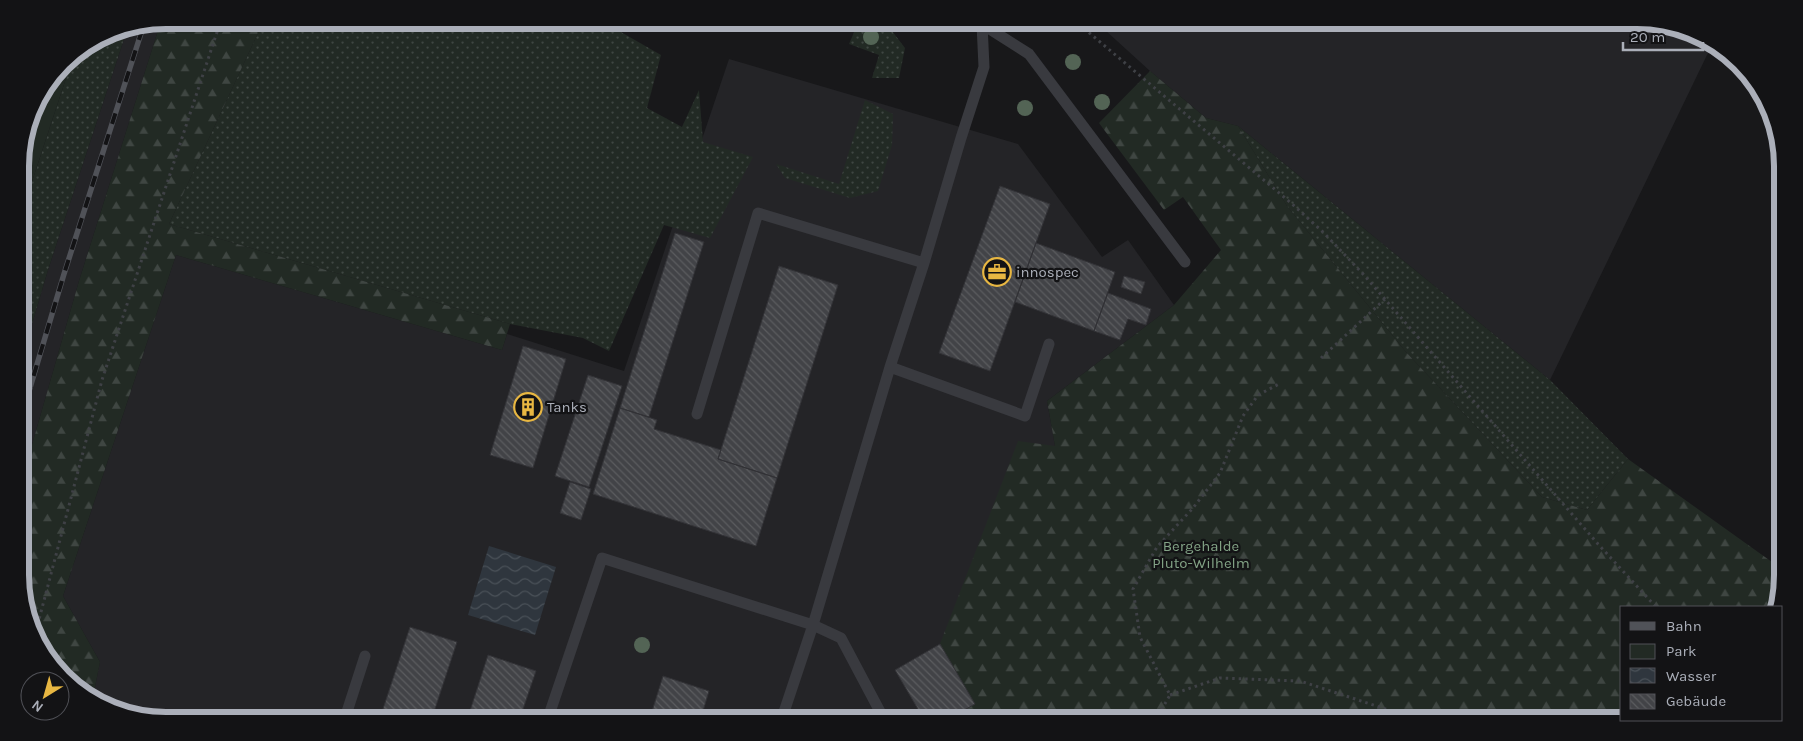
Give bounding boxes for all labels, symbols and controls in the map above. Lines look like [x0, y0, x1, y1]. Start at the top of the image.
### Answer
scale bar [1623, 20, 1703, 52]
text: 20 m [1630, 28, 1665, 46]
office icon: innospec [982, 257, 1012, 287]
place label: innospec [1016, 263, 1079, 281]
building icon: Tanks [513, 392, 543, 422]
place label: Tanks [547, 398, 587, 416]
park label: Bergehalde Pluto-Wilhelm [1152, 537, 1250, 572]
legend [1620, 606, 1783, 721]
text: Bahn [1666, 617, 1702, 635]
text: Park [1666, 642, 1696, 660]
text: Wasser [1666, 667, 1717, 685]
north arrow [20, 671, 70, 721]
text: Gebäude [1666, 692, 1726, 710]
text: N [28, 696, 47, 716]

